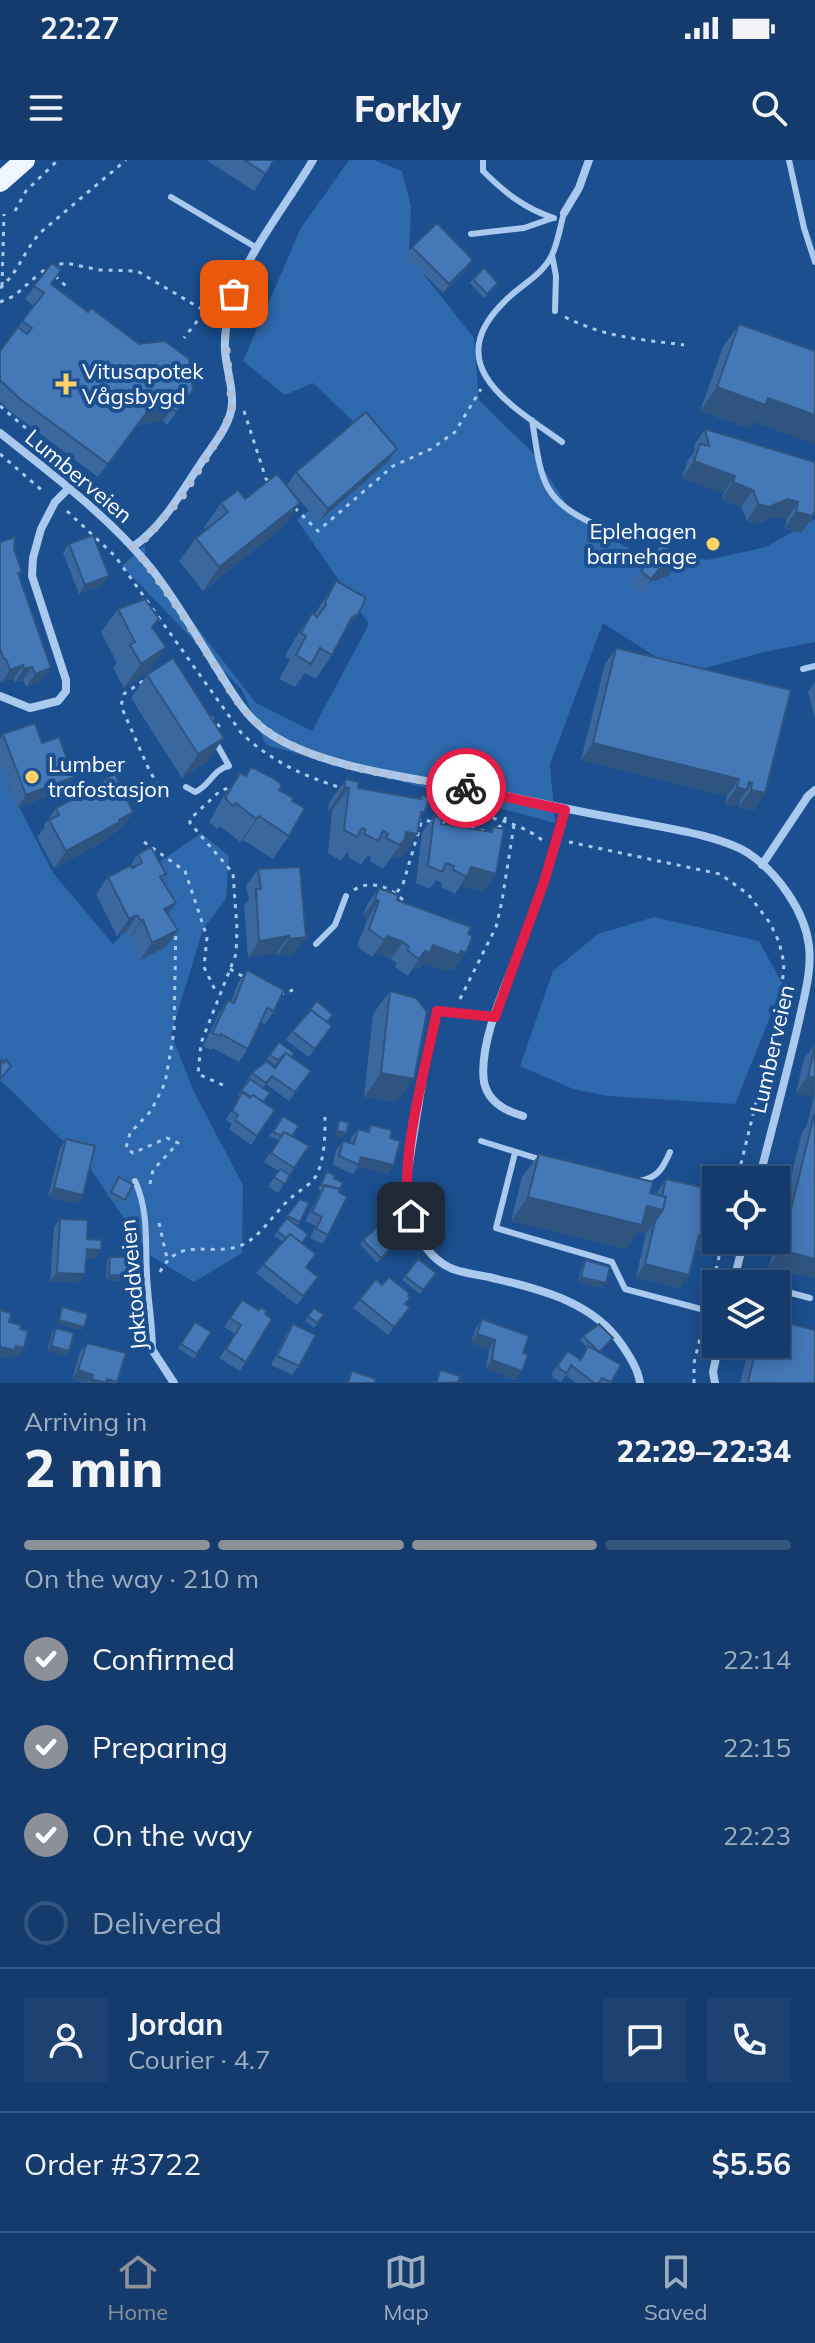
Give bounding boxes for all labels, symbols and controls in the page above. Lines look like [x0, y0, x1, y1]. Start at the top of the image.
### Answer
text: 22:27 [40, 9, 119, 47]
icon: menu [24, 86, 68, 130]
text: Forkly [354, 86, 461, 131]
icon: search [747, 86, 791, 130]
pin [200, 260, 268, 328]
icon: bag [212, 272, 256, 316]
place label: Vitusapotek Vågsbygd [82, 357, 204, 410]
marker: Vitusapotek Vågsbygd [57, 375, 75, 393]
street label: Lumberveien [20, 423, 138, 529]
place label: Eplehagen barnehage [586, 517, 697, 570]
marker: Eplehagen barnehage [704, 535, 722, 553]
courier [426, 748, 506, 828]
place label: Lumber trafostasjon [48, 750, 170, 803]
icon: bike [444, 766, 488, 810]
marker: Lumber trafostasjon [23, 768, 41, 786]
street label: Lumberveien [744, 982, 800, 1116]
map controls [702, 1166, 790, 1358]
button: locate [702, 1166, 790, 1254]
pin [377, 1182, 445, 1250]
icon: home [389, 1194, 433, 1238]
street label: Jaktoddveien [113, 1218, 153, 1352]
button: layers [702, 1270, 790, 1358]
text: Arriving in [24, 1405, 147, 1438]
text: 22:29–22:34 [616, 1432, 791, 1470]
text: 2 min [24, 1435, 163, 1500]
text: On the way · 210 m [24, 1562, 259, 1595]
icon: check [24, 1637, 68, 1681]
text: Confirmed [92, 1640, 235, 1678]
text: 22:14 [723, 1643, 791, 1676]
icon: check [24, 1725, 68, 1769]
text: Preparing [92, 1728, 228, 1766]
text: 22:15 [723, 1731, 791, 1764]
icon: check [24, 1813, 68, 1857]
text: On the way [92, 1816, 252, 1854]
text: 22:23 [723, 1819, 791, 1852]
text: Delivered [92, 1904, 222, 1942]
button: person [24, 1998, 108, 2082]
button: chat [603, 1998, 687, 2082]
button: phone [707, 1998, 791, 2082]
text: Jordan [128, 2005, 223, 2043]
text: Courier · 4.7 [128, 2043, 271, 2076]
text: Order #3722 [24, 2145, 201, 2183]
text: $5.56 [712, 2145, 791, 2183]
tab: Home [108, 2250, 168, 2326]
tab: Map [383, 2250, 429, 2326]
tab: Saved [644, 2250, 707, 2326]

